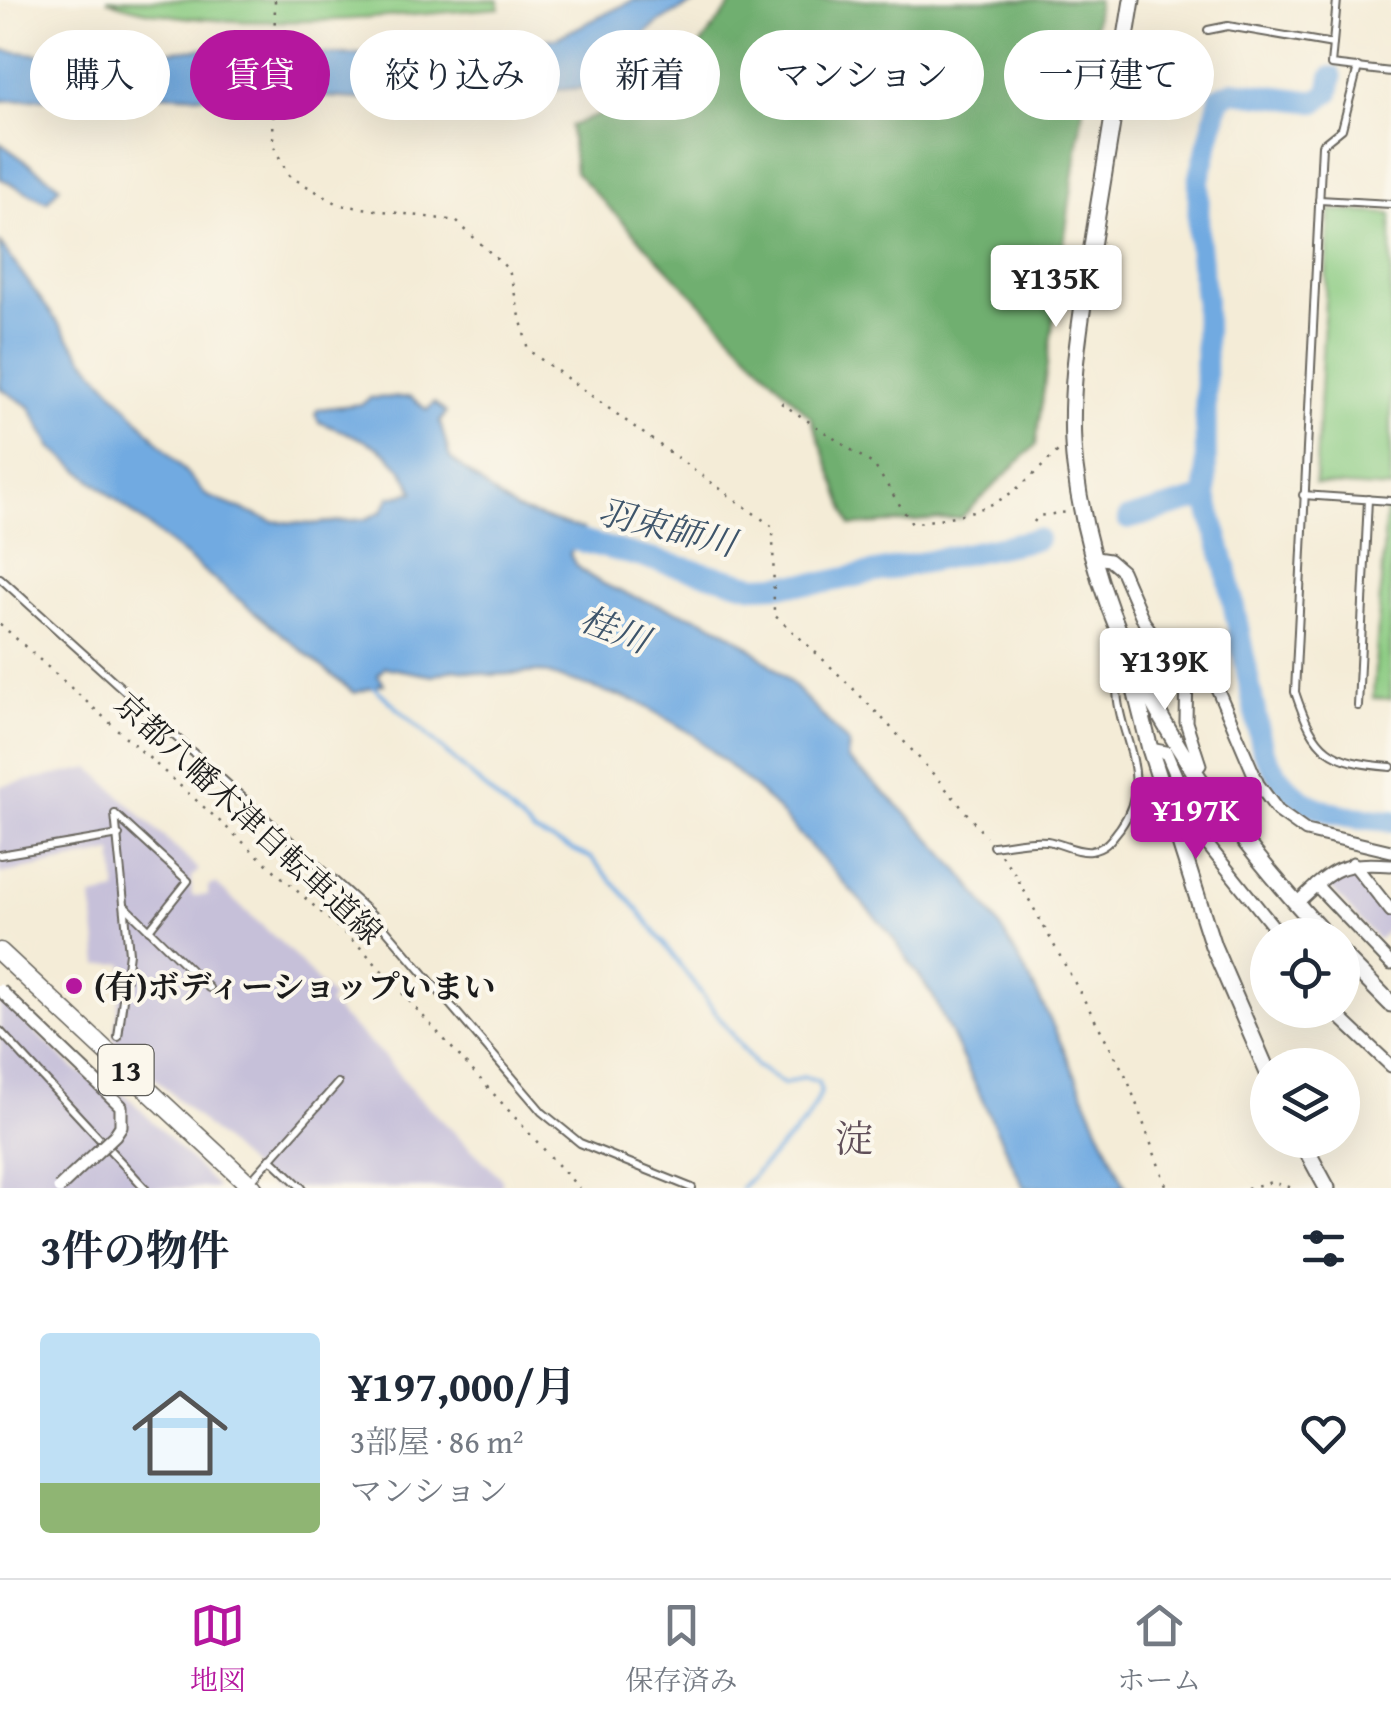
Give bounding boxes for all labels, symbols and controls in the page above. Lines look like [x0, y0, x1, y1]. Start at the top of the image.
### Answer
chip: 購入 [30, 30, 170, 120]
chip: 賃貸 [190, 30, 330, 120]
chip: 絞り込み [350, 30, 560, 120]
chip: 新着 [580, 30, 720, 120]
chip: マンション [740, 30, 984, 120]
chip: 一戸建て [1004, 30, 1214, 120]
pin: ¥135K [986, 245, 1126, 330]
text: ¥135K [1013, 254, 1099, 301]
water label: 羽束師川 [593, 485, 745, 570]
water label: 桂川 [573, 593, 661, 667]
pin: ¥139K [1095, 628, 1235, 713]
text: ¥139K [1122, 637, 1208, 684]
street label: 京都八幡木津自転車道線 [104, 681, 394, 955]
pin: ¥197K [1126, 777, 1266, 862]
text: ¥197K [1153, 786, 1239, 833]
map controls [1250, 918, 1360, 1158]
button: locate [1250, 918, 1360, 1028]
place label: (有)ボディーショップいまい [94, 963, 496, 1010]
marker: (有)ボディーショップいまい [63, 975, 85, 997]
road number: 13 [98, 1045, 154, 1095]
button: layers [1250, 1048, 1360, 1158]
district label: 淀 [835, 1110, 873, 1166]
text: 3件の物件 [40, 1219, 230, 1280]
icon: filters [1296, 1221, 1351, 1276]
text: ¥197,000/月 [350, 1355, 576, 1416]
icon: home [120, 1373, 240, 1493]
icon: heart [1296, 1406, 1351, 1461]
text: 3部屋 · 86 m² [350, 1418, 524, 1465]
text: マンション [350, 1467, 509, 1514]
tab: 地図 [190, 1598, 246, 1700]
tab: 保存済み [625, 1598, 737, 1700]
tab: ホーム [1117, 1598, 1201, 1700]

